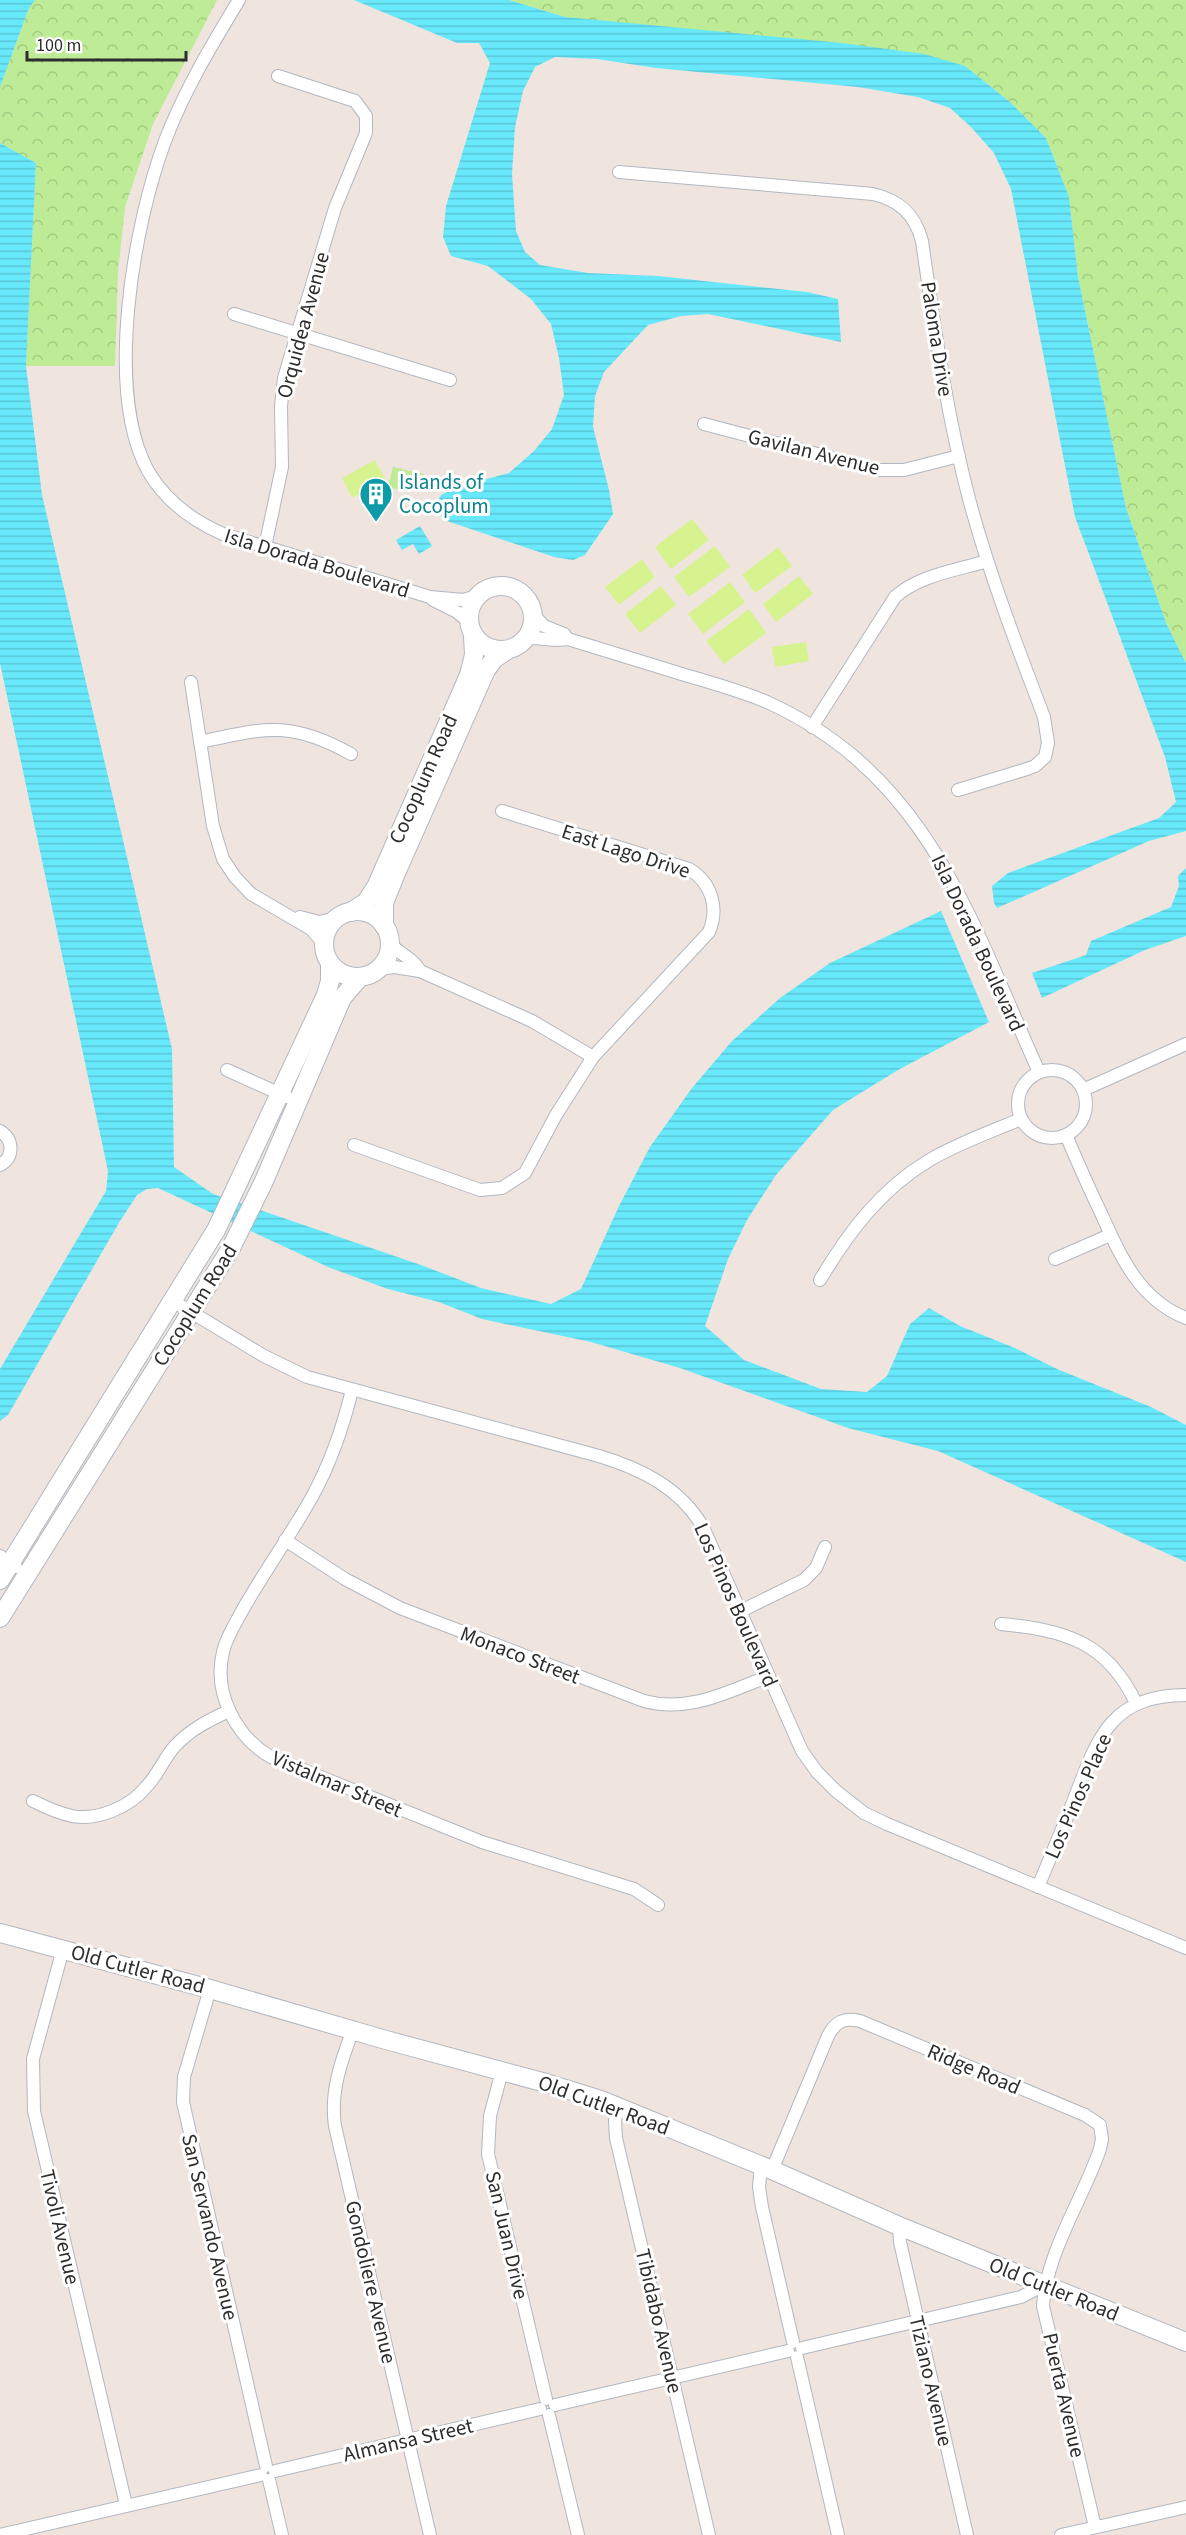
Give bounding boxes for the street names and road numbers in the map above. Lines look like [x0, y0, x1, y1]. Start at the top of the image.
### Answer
street label: Orquidea Avenue [269, 248, 337, 402]
street label: Paloma Drive [913, 279, 961, 399]
street label: Gavilan Avenue [745, 421, 883, 483]
street label: Isla Dorada Boulevard [221, 521, 413, 605]
street label: Cocoplum Road [381, 709, 465, 849]
street label: East Lago Drive [558, 816, 694, 886]
street label: Isla Dorada Boulevard [924, 850, 1032, 1036]
street label: Cocoplum Road [145, 1238, 245, 1372]
street label: Los Pinos Boulevard [686, 1518, 786, 1692]
street label: Monaco Street [456, 1618, 584, 1692]
street label: Los Pinos Place [1037, 1728, 1119, 1864]
street label: Vistalmar Street [267, 1743, 407, 1825]
street label: Old Cutler Road [68, 1937, 208, 2001]
street label: Ridge Road [923, 2036, 1025, 2102]
street label: Old Cutler Road [534, 2067, 674, 2143]
street label: San Servando Avenue [174, 2131, 246, 2323]
street label: Tivoli Avenue [32, 2167, 88, 2287]
street label: San Juan Drive [478, 2168, 536, 2302]
street label: Gondoliere Avenue [338, 2198, 404, 2366]
street label: Tibidabo Avenue [628, 2246, 690, 2396]
street label: Old Cutler Road [984, 2249, 1124, 2329]
street label: Tiziano Avenue [901, 2313, 961, 2449]
street label: Puerta Avenue [1035, 2330, 1093, 2460]
street label: Almansa Street [340, 2410, 476, 2470]

